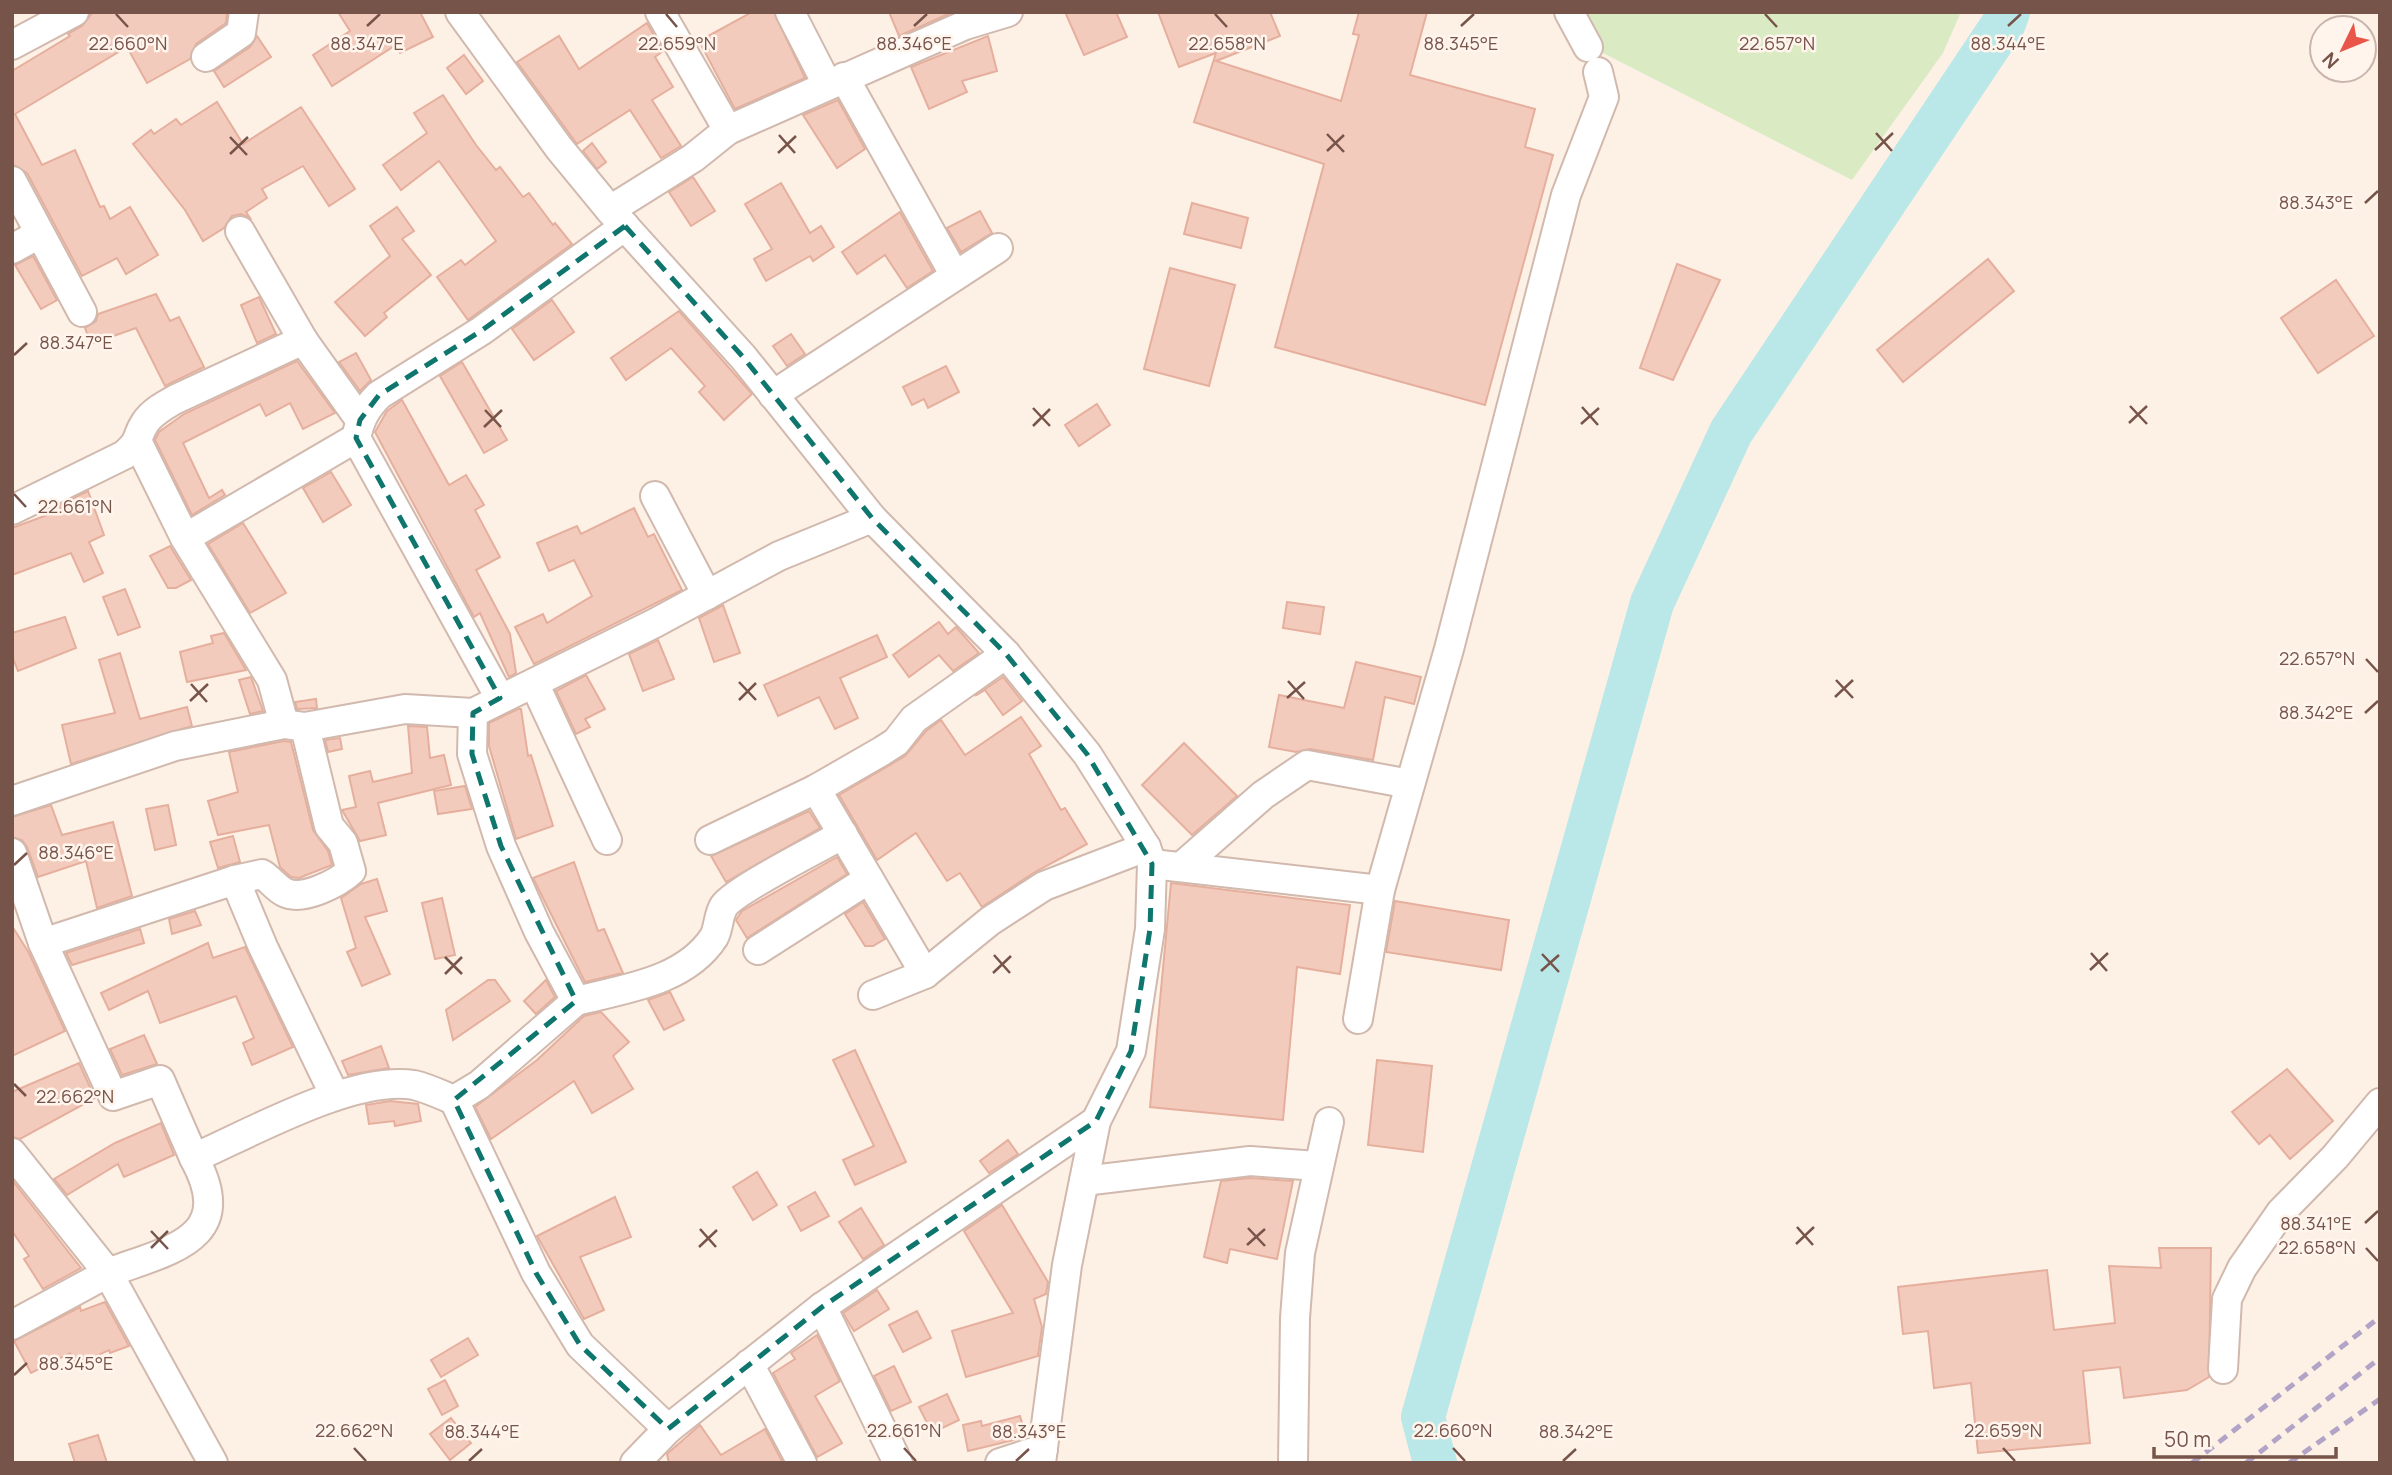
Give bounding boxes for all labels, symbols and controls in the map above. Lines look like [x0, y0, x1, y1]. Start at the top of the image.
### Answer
north arrow [2308, 14, 2378, 84]
text: 22.660°N [89, 31, 167, 55]
text: 88.347°E [330, 31, 404, 55]
text: 22.659°N [638, 31, 716, 55]
text: 88.346°E [876, 31, 952, 55]
text: 22.658°N [1188, 31, 1266, 55]
text: 88.345°E [1424, 31, 1498, 55]
text: 22.657°N [1739, 31, 1815, 55]
text: 88.344°E [1970, 31, 2046, 55]
text: N [2316, 47, 2345, 74]
text: 88.343°E [2279, 190, 2353, 214]
text: 88.347°E [39, 330, 113, 354]
text: 22.661°N [38, 494, 112, 518]
text: 22.657°N [2279, 646, 2355, 670]
text: 88.342°E [2279, 700, 2353, 724]
text: 88.346°E [38, 840, 114, 864]
text: 22.662°N [36, 1084, 114, 1108]
text: 88.341°E [2280, 1211, 2352, 1235]
text: 22.658°N [2278, 1235, 2356, 1259]
text: 88.345°E [39, 1351, 113, 1375]
scale bar [2154, 1416, 2336, 1460]
text: 22.662°N [315, 1418, 393, 1442]
text: 22.661°N [867, 1418, 941, 1442]
text: 22.660°N [1414, 1418, 1492, 1442]
text: 22.659°N [1964, 1418, 2042, 1442]
text: 88.344°E [444, 1419, 520, 1443]
text: 88.343°E [992, 1419, 1066, 1443]
text: 88.342°E [1539, 1419, 1613, 1443]
text: 50 m [2164, 1425, 2211, 1453]

